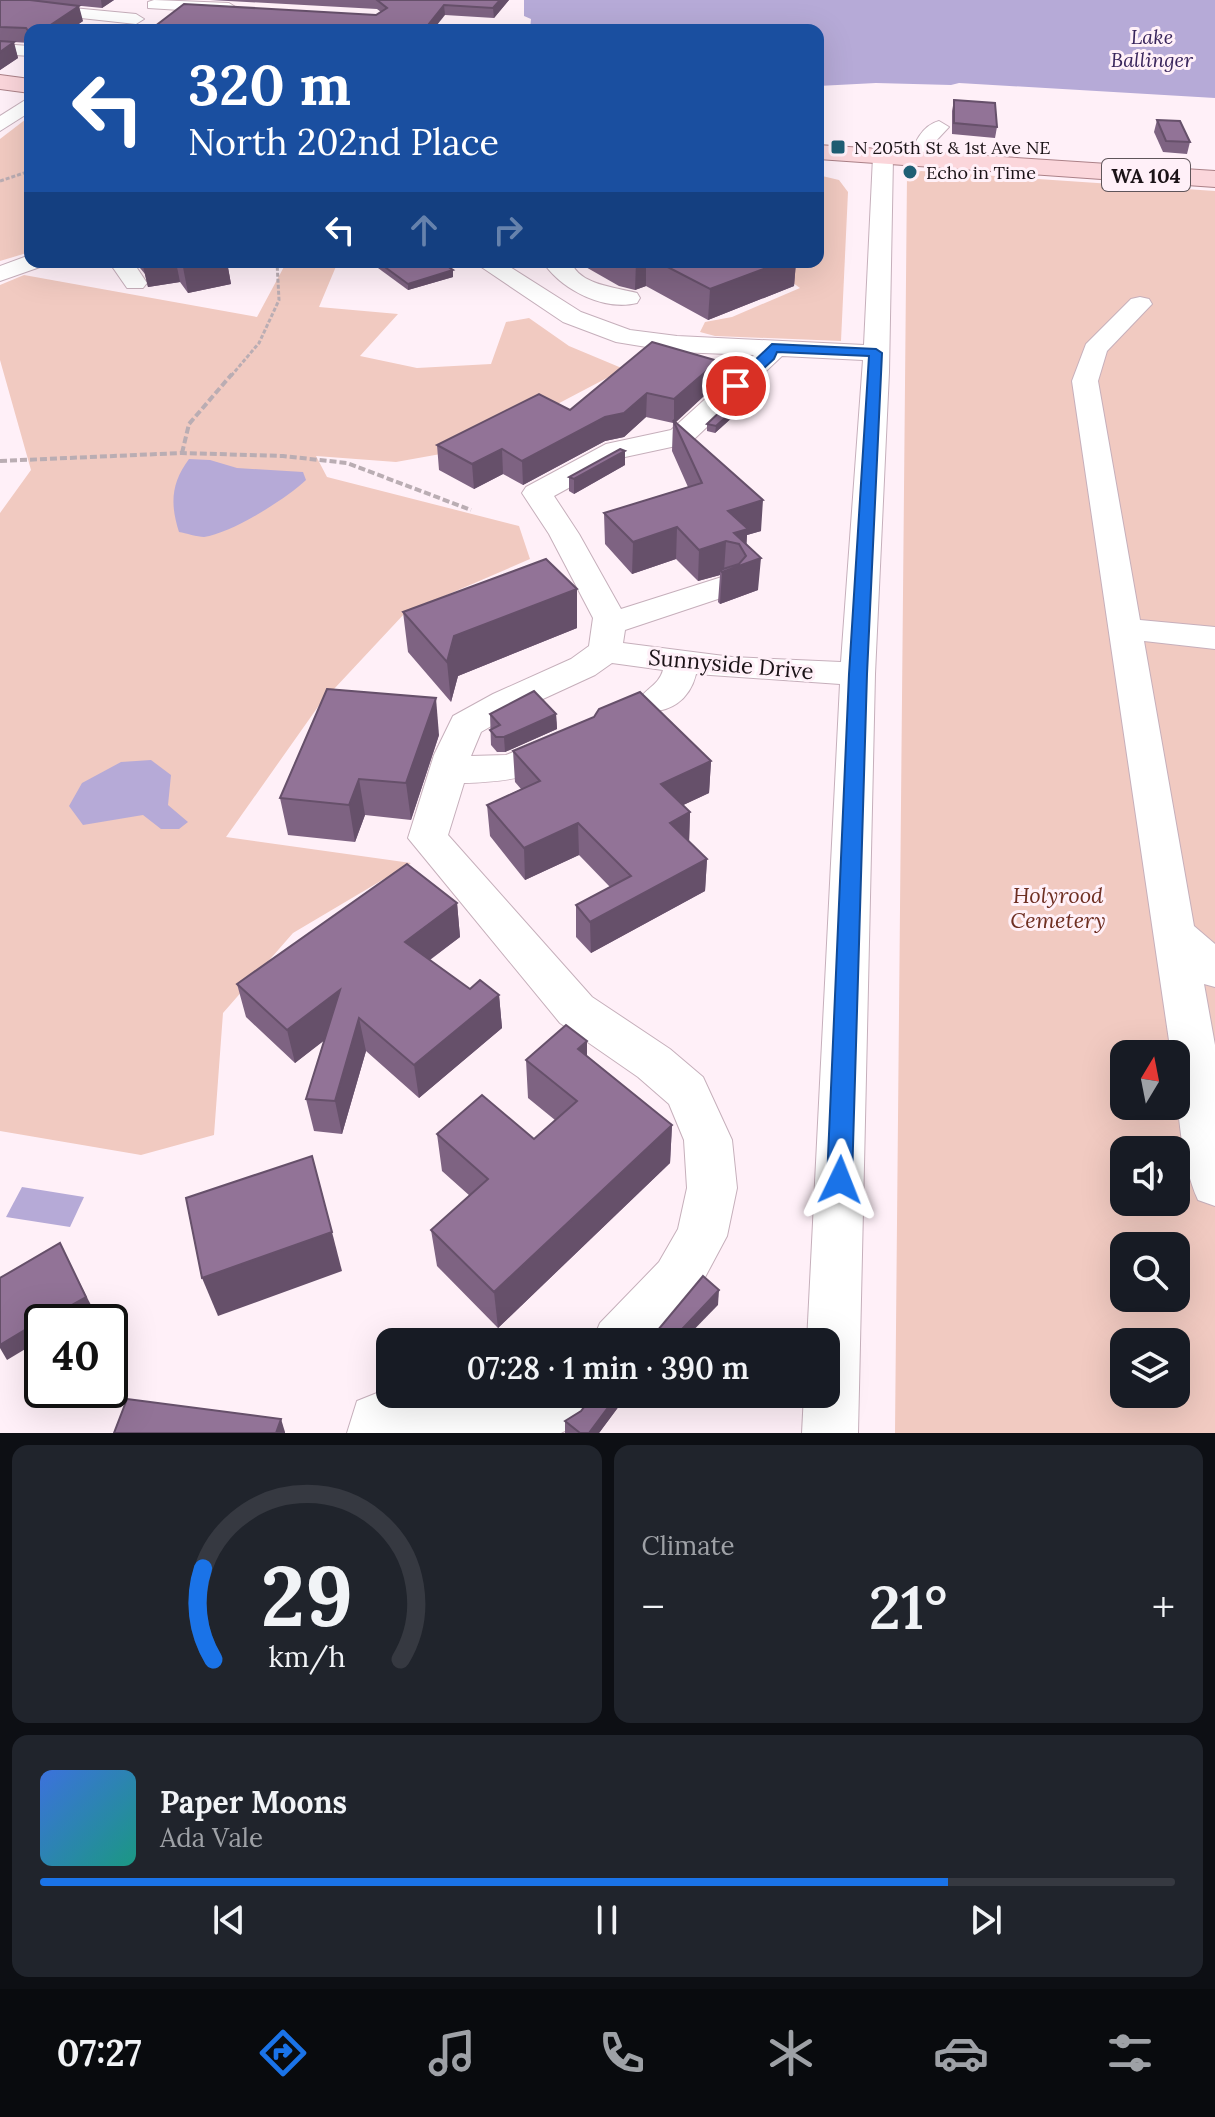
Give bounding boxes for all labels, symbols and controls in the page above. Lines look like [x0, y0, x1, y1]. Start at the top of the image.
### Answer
water label: Lake Ballinger [1111, 24, 1194, 72]
text: 320 m [188, 49, 351, 120]
icon: left [56, 56, 160, 160]
text: North 202nd Place [188, 119, 499, 165]
place label: N 205th St & 1st Ave NE [854, 136, 1051, 159]
marker: N 205th St & 1st Ave NE [829, 138, 847, 156]
road number: WA 104 [1102, 159, 1190, 191]
place label: Echo in Time [926, 161, 1036, 184]
marker: Echo in Time [901, 163, 919, 181]
icon: left [318, 208, 362, 252]
icon: ahead [402, 208, 446, 252]
icon: right [486, 208, 530, 252]
pin [702, 352, 770, 420]
icon: arrive [714, 364, 758, 408]
street label: Sunnyside Drive [647, 643, 815, 685]
park label: Holyrood Cemetery [1010, 881, 1106, 934]
north arrow [1110, 1040, 1190, 1120]
map controls [1110, 1040, 1190, 1408]
button: sound [1110, 1136, 1190, 1216]
position arrow [798, 1138, 882, 1222]
button: search [1110, 1232, 1190, 1312]
speed limit sign: 40 [24, 1304, 128, 1408]
button: layers [1110, 1328, 1190, 1408]
text: 07:28 · 1 min · 390 m [467, 1349, 749, 1387]
text: Climate [642, 1529, 735, 1562]
text: 29 [261, 1542, 353, 1649]
text: 21° [869, 1569, 948, 1645]
text: − [642, 1579, 665, 1635]
text: + [1152, 1579, 1175, 1635]
text: km/h [268, 1638, 345, 1675]
text: Paper Moons [160, 1783, 347, 1821]
text: Ada Vale [160, 1821, 263, 1854]
icon: previous [207, 1898, 251, 1942]
icon: pause [585, 1898, 629, 1942]
icon: next [964, 1898, 1008, 1942]
icon: directions [255, 2025, 311, 2081]
icon: music [424, 2025, 480, 2081]
icon: phone [594, 2025, 650, 2081]
icon: climate [763, 2025, 819, 2081]
icon: car [933, 2025, 989, 2081]
icon: filters [1102, 2025, 1158, 2081]
text: 07:27 [57, 2030, 142, 2076]

